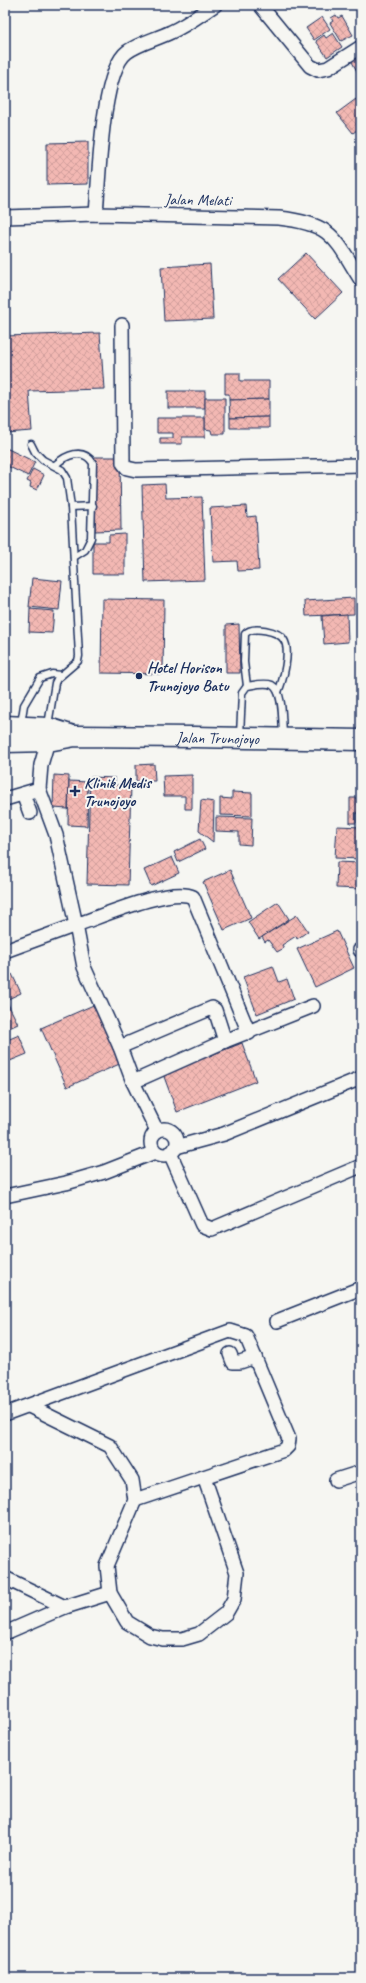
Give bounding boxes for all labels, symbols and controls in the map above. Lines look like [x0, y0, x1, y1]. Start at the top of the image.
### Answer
street label: Jalan Melati [164, 189, 233, 211]
place label: Hotel Horison Trunojoyo Batu [147, 658, 230, 696]
marker: Hotel Horison Trunojoyo Batu [134, 671, 144, 681]
street label: Jalan Trunojoyo [175, 728, 260, 749]
place label: Klinik Medis Trunojoyo [84, 773, 153, 811]
marker: Klinik Medis Trunojoyo [69, 785, 81, 797]

